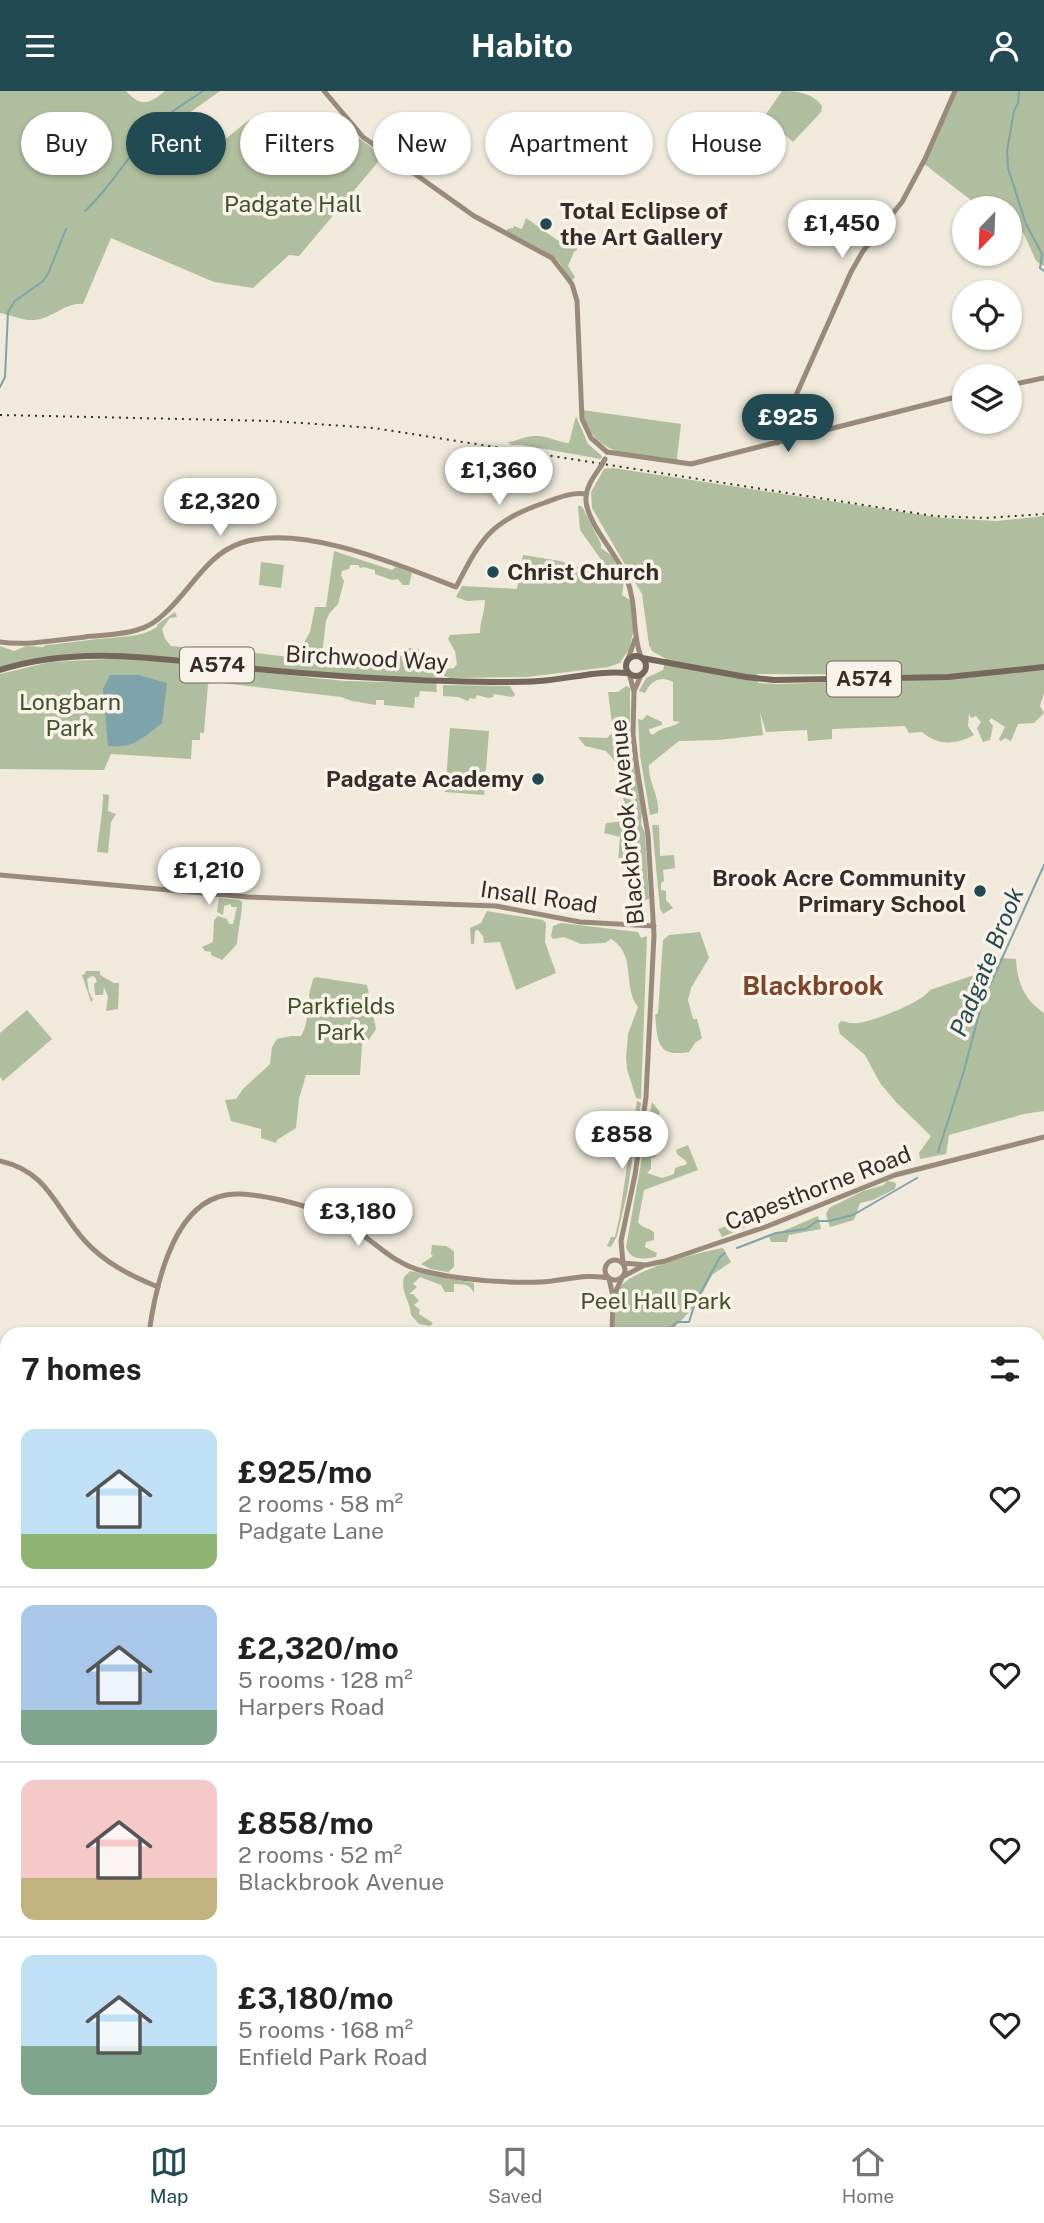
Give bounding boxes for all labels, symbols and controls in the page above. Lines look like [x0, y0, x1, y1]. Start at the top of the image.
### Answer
icon: menu [21, 27, 59, 65]
text: Habito [471, 27, 573, 64]
icon: person [985, 27, 1023, 65]
chip: Buy [21, 112, 112, 175]
chip: Rent [126, 112, 226, 175]
chip: Filters [240, 112, 359, 175]
chip: New [373, 112, 471, 175]
chip: Apartment [485, 112, 653, 175]
chip: House [667, 112, 786, 175]
park label: Padgate Hall [224, 190, 362, 217]
north arrow [952, 196, 1022, 266]
map controls [952, 196, 1022, 434]
place label: Total Eclipse of the Art Gallery [560, 197, 728, 250]
pin: £1,450 [785, 201, 899, 260]
text: £1,450 [804, 209, 880, 236]
marker: Total Eclipse of the Art Gallery [538, 216, 554, 232]
button: locate [952, 280, 1022, 350]
button: layers [952, 364, 1022, 434]
pin: £925 [747, 395, 829, 454]
text: £925 [758, 403, 818, 430]
pin: £1,360 [442, 447, 556, 507]
text: £1,360 [461, 456, 537, 483]
pin: £2,320 [163, 479, 277, 538]
text: £2,320 [180, 487, 260, 514]
place label: Christ Church [507, 558, 659, 585]
marker: Christ Church [485, 564, 501, 580]
street label: Birchwood Way [285, 640, 449, 675]
road number: A574 [180, 647, 254, 683]
road number: A574 [827, 661, 901, 697]
park label: Longbarn Park [19, 688, 121, 741]
street label: Blackbrook Avenue [604, 718, 649, 926]
place label: Padgate Academy [326, 765, 524, 792]
marker: Padgate Academy [530, 771, 546, 787]
pin: £1,210 [152, 847, 266, 907]
text: £1,210 [174, 856, 244, 883]
place label: Brook Acre Community Primary School [712, 864, 966, 917]
street label: Insall Road [479, 875, 599, 918]
water label: Padgate Brook [943, 883, 1029, 1040]
marker: Brook Acre Community Primary School [972, 883, 988, 899]
district label: Blackbrook [742, 970, 884, 1001]
park label: Parkfields Park [287, 992, 395, 1045]
pin: £858 [581, 1111, 663, 1171]
text: £858 [591, 1120, 653, 1147]
street label: Capesthorne Road [721, 1140, 915, 1235]
pin: £3,180 [301, 1189, 415, 1248]
text: £3,180 [320, 1197, 396, 1224]
park label: Peel Hall Park [580, 1287, 732, 1314]
icon: filters [986, 1350, 1024, 1388]
text: 7 homes [21, 1351, 142, 1387]
text: £925/mo [238, 1454, 372, 1490]
icon: home [77, 1457, 161, 1541]
icon: heart [986, 1480, 1024, 1518]
text: 2 rooms · 58 m² [238, 1490, 403, 1517]
text: Padgate Lane [238, 1517, 384, 1544]
text: £2,320/mo [238, 1630, 399, 1666]
icon: home [77, 1633, 161, 1717]
icon: heart [986, 1656, 1024, 1694]
text: 5 rooms · 128 m² [238, 1666, 413, 1693]
text: Harpers Road [238, 1693, 385, 1720]
text: £858/mo [238, 1805, 374, 1841]
icon: home [77, 1808, 161, 1892]
icon: heart [986, 1831, 1024, 1869]
text: 2 rooms · 52 m² [238, 1841, 402, 1868]
text: Blackbrook Avenue [238, 1868, 444, 1895]
text: £3,180/mo [238, 1980, 393, 2016]
icon: home [77, 1983, 161, 2067]
icon: heart [986, 2006, 1024, 2044]
text: 5 rooms · 168 m² [238, 2016, 413, 2043]
text: Enfield Park Road [238, 2043, 427, 2070]
tab: Map [150, 2143, 188, 2207]
tab: Saved [488, 2143, 542, 2207]
tab: Home [842, 2143, 894, 2207]

